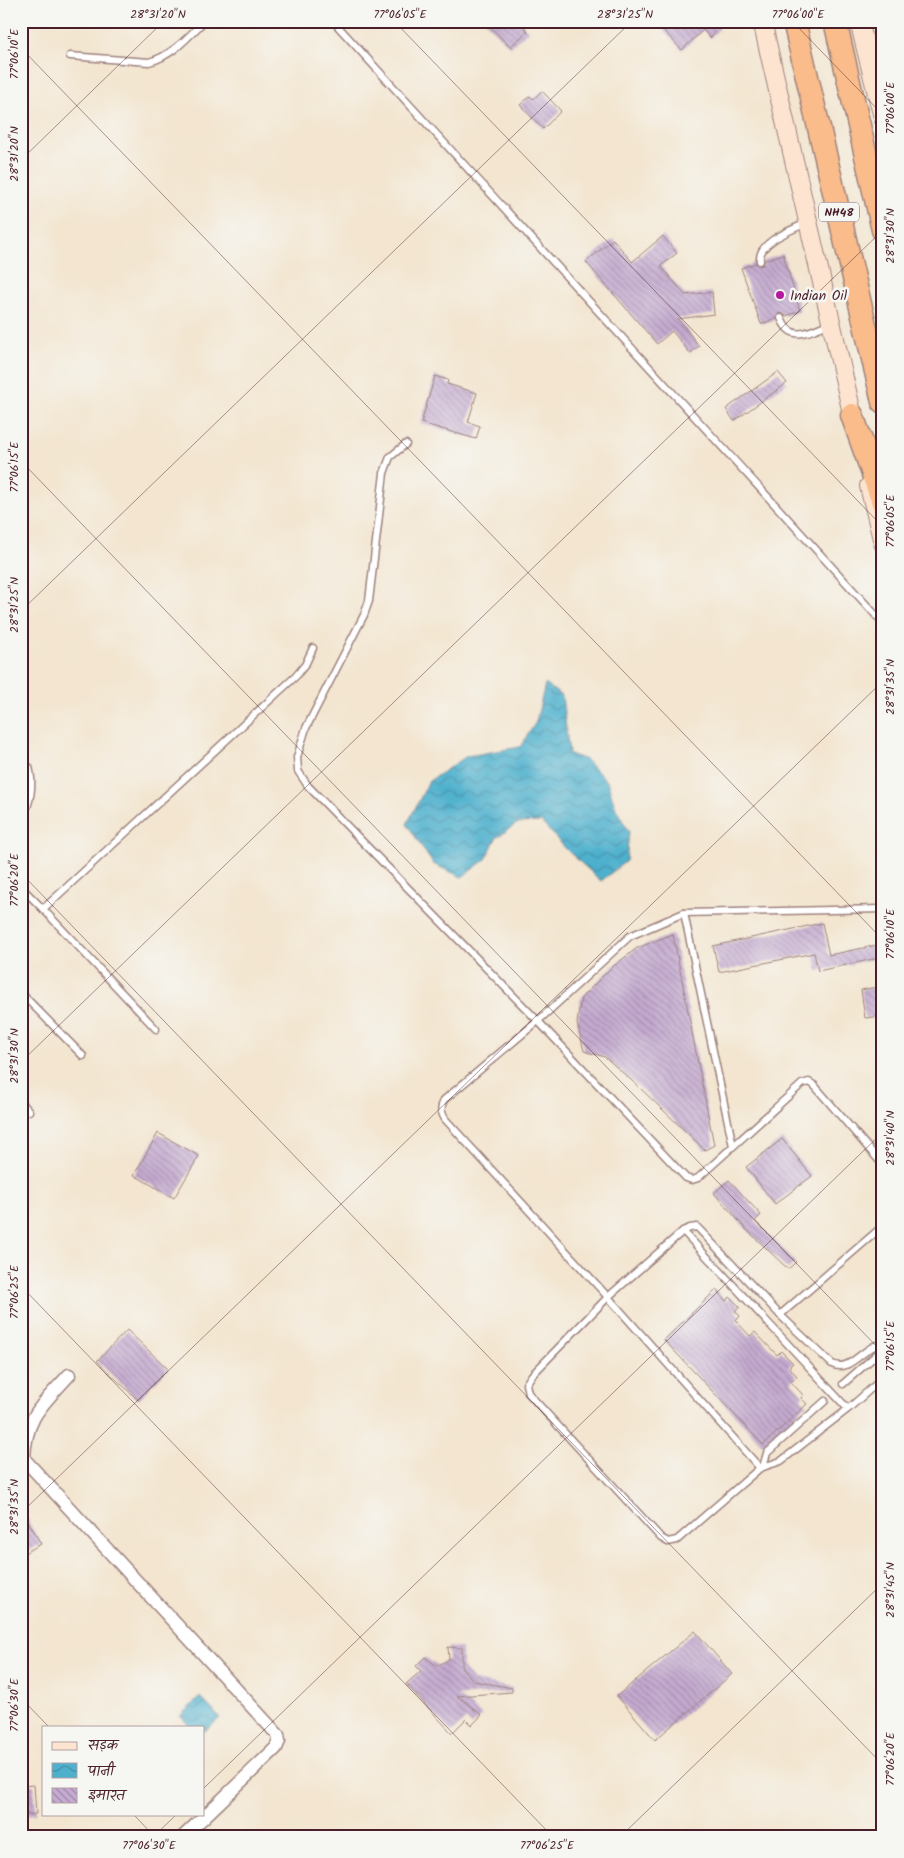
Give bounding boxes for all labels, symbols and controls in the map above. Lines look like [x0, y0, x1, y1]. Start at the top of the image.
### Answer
text: 28°31'20"N [130, 5, 186, 24]
text: 77°06'05"E [374, 5, 427, 24]
text: 28°31'25"N [597, 5, 653, 24]
text: 77°06'00"E [772, 5, 825, 24]
text: 77°06'10"E [5, 28, 24, 79]
text: 77°06'00"E [881, 81, 900, 134]
text: 28°31'20"N [5, 126, 24, 182]
road number: NH48 [819, 202, 859, 222]
text: 28°31'30"N [881, 208, 900, 264]
place label: Indian Oil [790, 285, 848, 307]
marker: Indian Oil [774, 289, 786, 301]
text: 77°06'15"E [5, 441, 24, 492]
text: 77°06'05"E [881, 494, 900, 547]
text: 28°31'25"N [5, 577, 24, 633]
text: 28°31'35"N [881, 659, 900, 715]
text: 77°06'20"E [5, 852, 24, 907]
text: 77°06'10"E [881, 908, 900, 959]
text: 28°31'30"N [5, 1028, 24, 1084]
text: 28°31'40"N [881, 1110, 900, 1166]
text: 77°06'25"E [5, 1264, 24, 1319]
text: 77°06'15"E [881, 1320, 900, 1371]
text: 28°31'35"N [5, 1479, 24, 1535]
text: 28°31'45"N [881, 1562, 900, 1618]
text: 77°06'30"E [5, 1677, 24, 1732]
legend [42, 1726, 205, 1816]
text: 77°06'20"E [881, 1731, 900, 1786]
text: सड़क [88, 1734, 120, 1758]
text: पानी [87, 1760, 117, 1784]
text: इमारत [88, 1784, 128, 1808]
text: 77°06'30"E [122, 1836, 177, 1855]
text: 77°06'25"E [520, 1836, 575, 1855]

